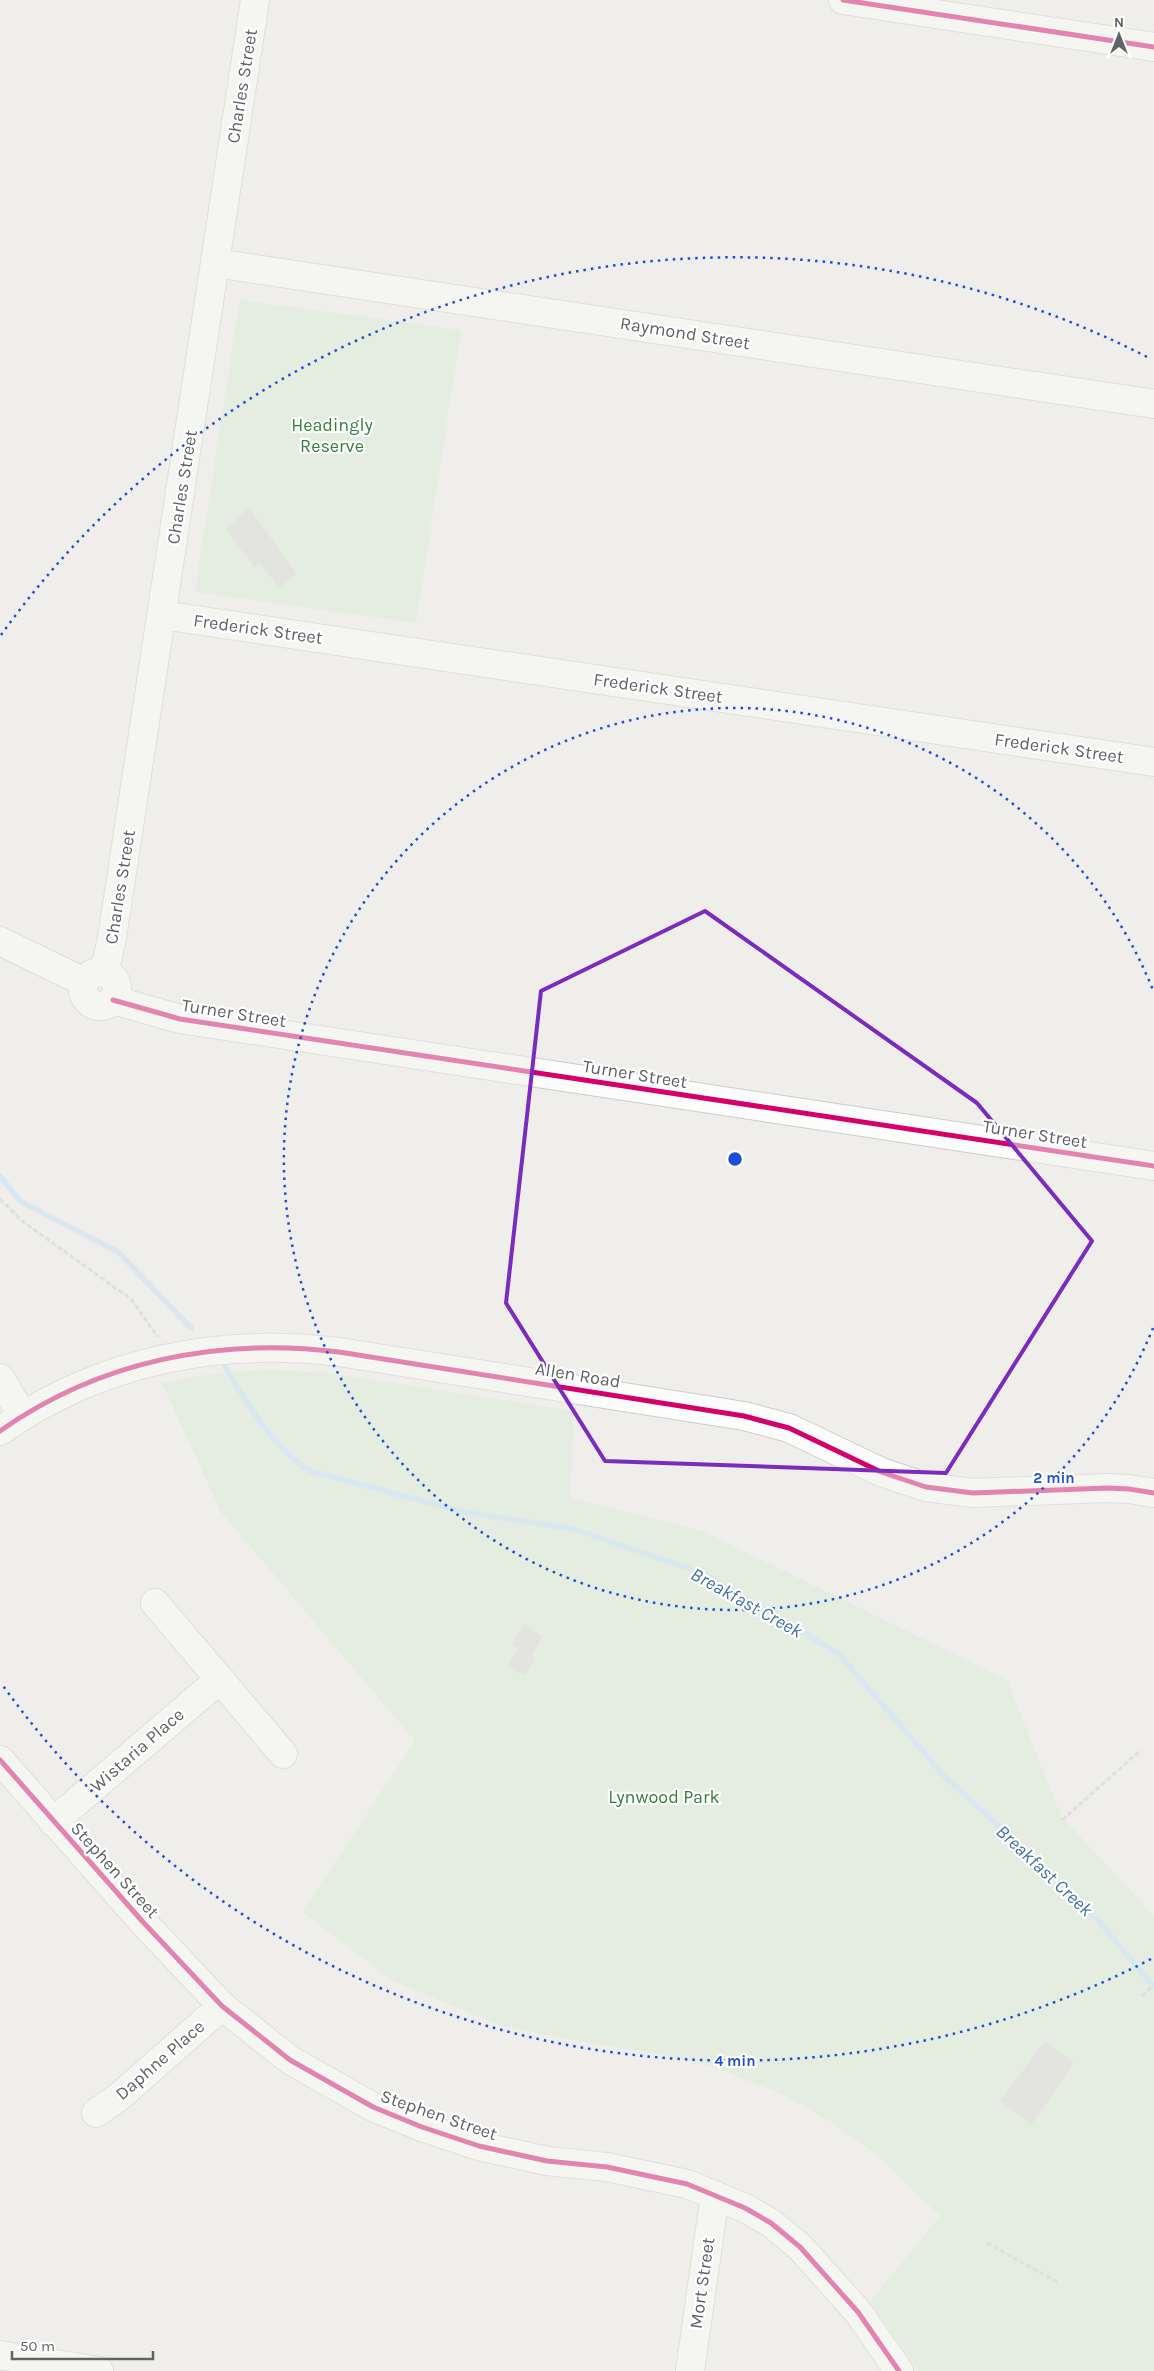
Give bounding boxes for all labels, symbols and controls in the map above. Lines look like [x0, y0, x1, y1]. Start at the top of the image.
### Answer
north arrow [1094, 10, 1144, 60]
text: N [1114, 14, 1124, 31]
street label: Charles Street [222, 27, 262, 145]
street label: Raymond Street [618, 312, 752, 354]
park label: Headingly Reserve [291, 414, 373, 457]
street label: Charles Street [162, 428, 202, 546]
street label: Frederick Street [192, 609, 324, 649]
street label: Frederick Street [592, 668, 724, 708]
street label: Frederick Street [993, 728, 1125, 768]
street label: Charles Street [100, 828, 140, 946]
street label: Turner Street [180, 994, 288, 1032]
street label: Turner Street [581, 1055, 689, 1093]
street label: Turner Street [981, 1115, 1089, 1153]
centre of rings [726, 1150, 744, 1168]
street label: Allen Road [534, 1357, 622, 1393]
text: 2 min [1033, 1469, 1075, 1487]
water label: Breakfast Creek [687, 1563, 806, 1643]
street label: Wistaria Place [86, 1703, 188, 1797]
park label: Lynwood Park [608, 1786, 720, 1808]
street label: Stephen Street [66, 1817, 164, 1923]
water label: Breakfast Creek [991, 1820, 1097, 1921]
street label: Daphne Place [111, 2015, 209, 2105]
text: 4 min [714, 2052, 756, 2070]
street label: Stephen Street [378, 2085, 501, 2145]
street label: Mort Street [685, 2236, 719, 2330]
scale bar [12, 2328, 154, 2360]
text: 50 m [20, 2337, 55, 2355]

